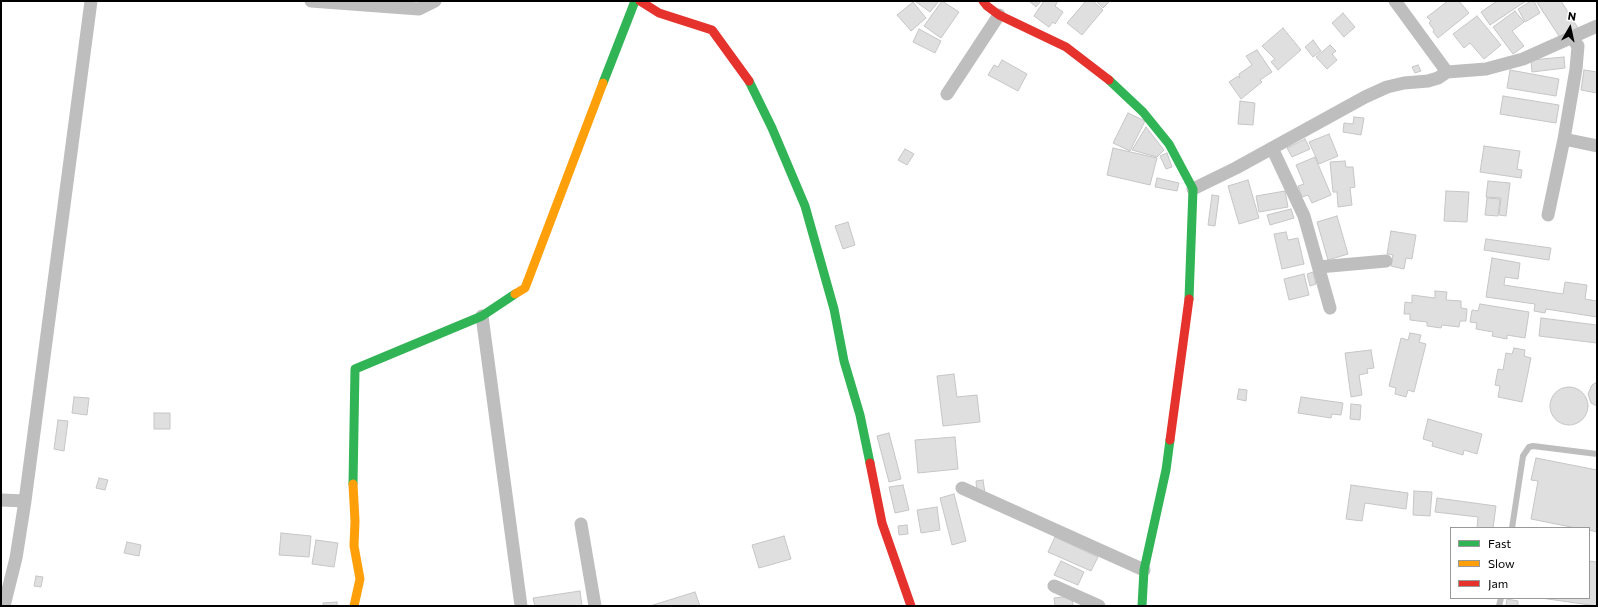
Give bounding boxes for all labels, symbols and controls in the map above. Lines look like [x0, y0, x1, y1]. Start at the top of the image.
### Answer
north arrow [1550, 8, 1590, 48]
text: N [1567, 9, 1577, 23]
legend [1450, 527, 1590, 599]
text: Fast [1488, 536, 1511, 550]
text: Slow [1488, 556, 1515, 570]
text: Jam [1488, 576, 1508, 590]

